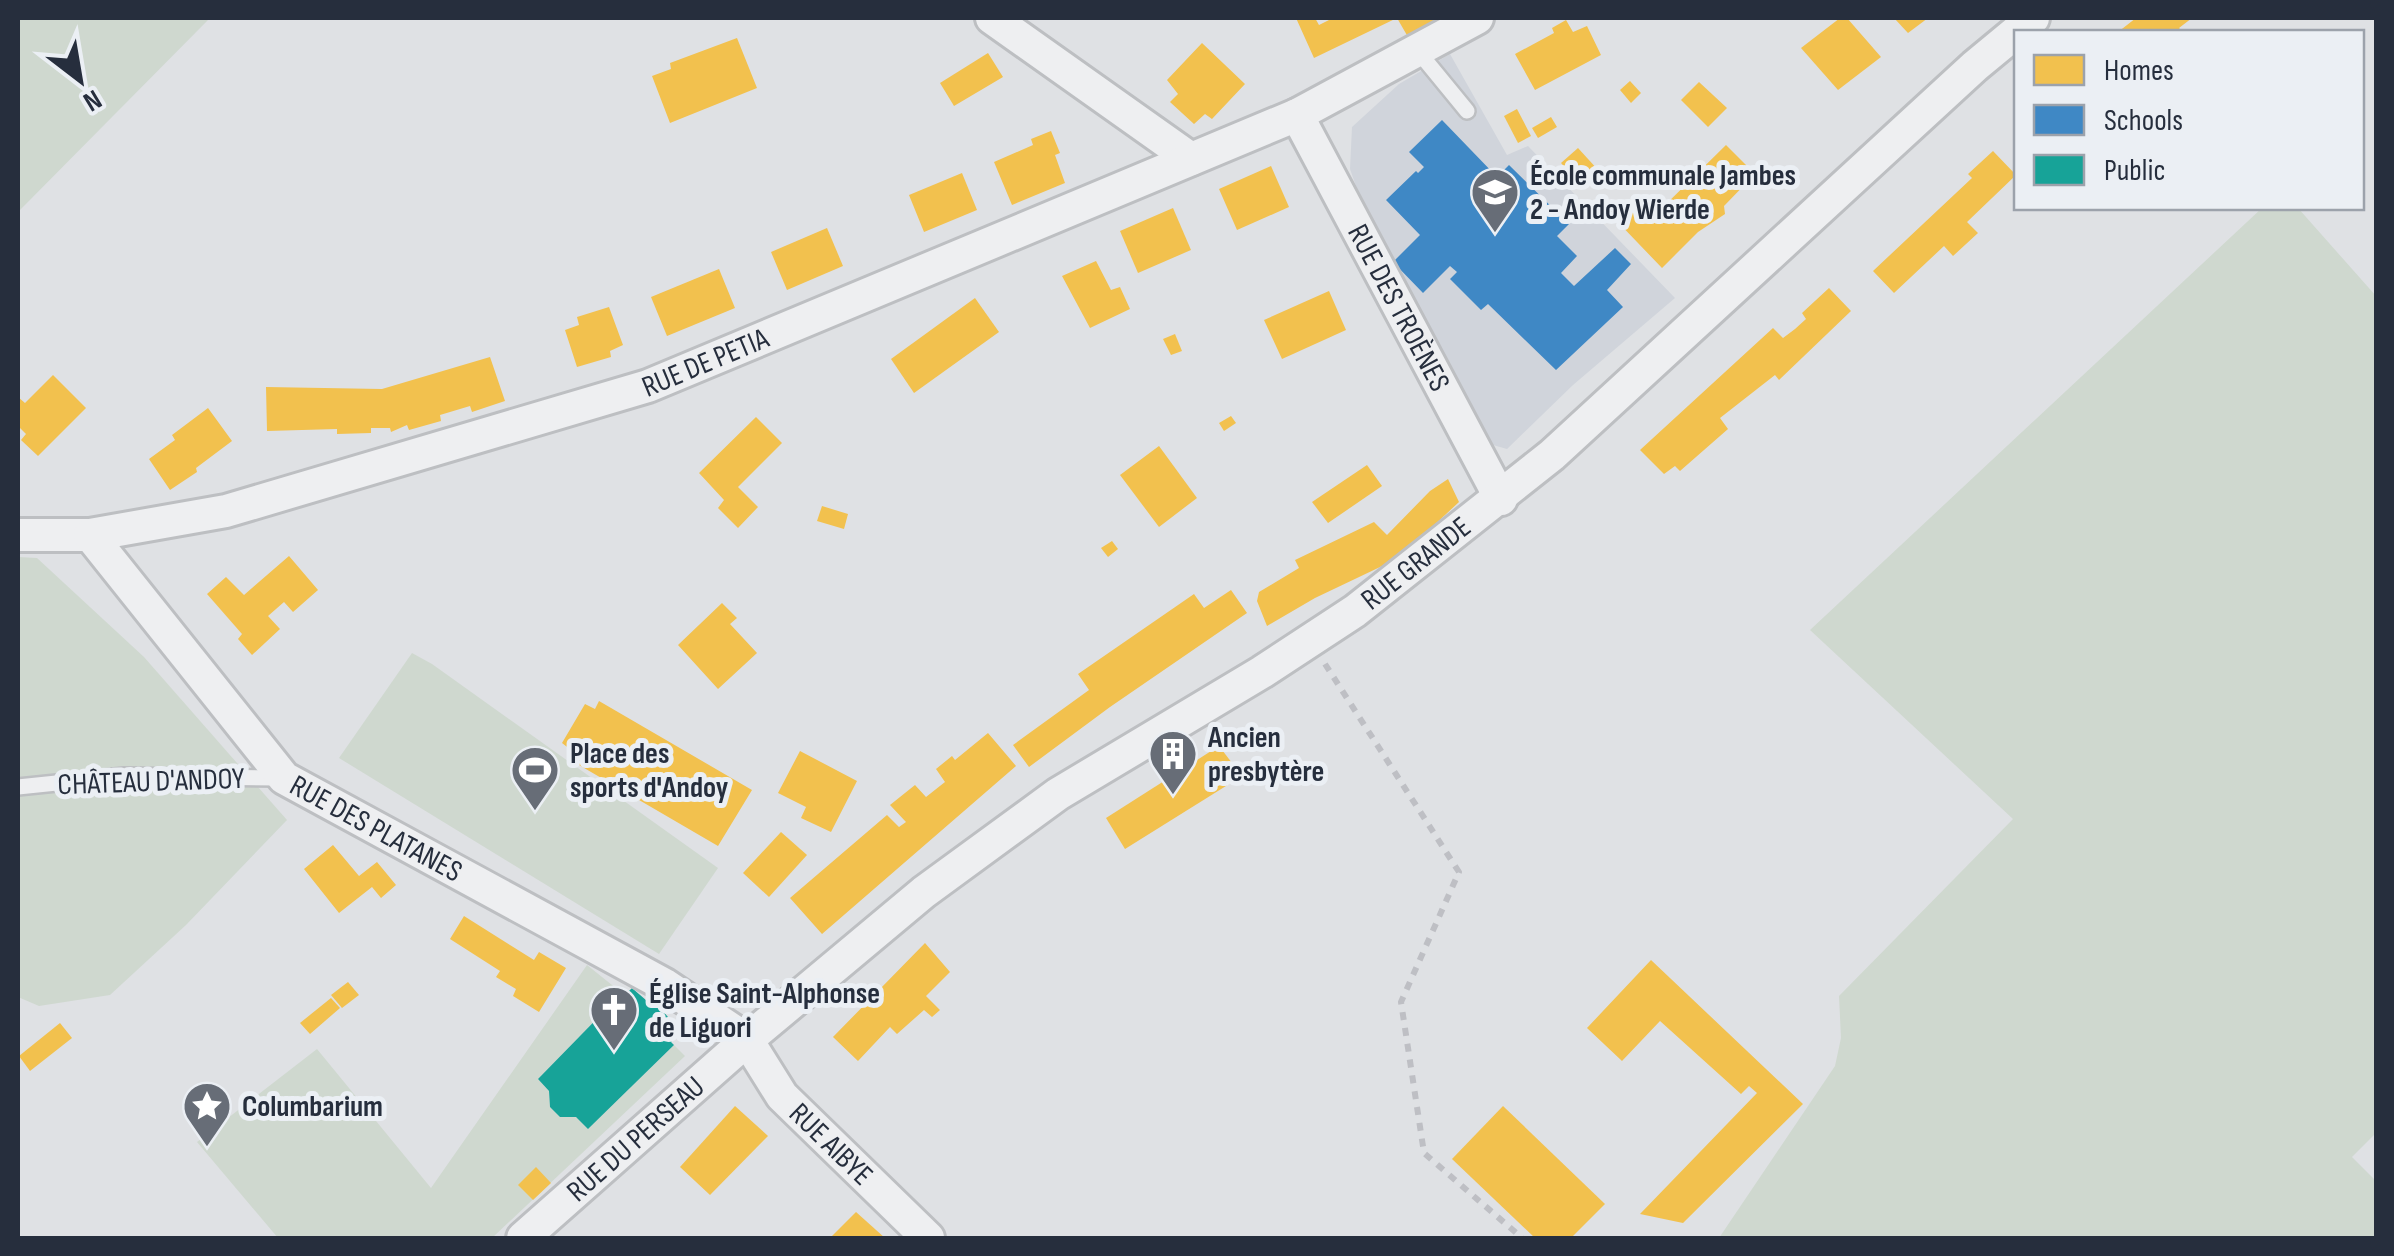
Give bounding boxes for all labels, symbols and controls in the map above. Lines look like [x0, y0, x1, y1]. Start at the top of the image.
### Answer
north arrow [30, 30, 130, 130]
legend [2014, 30, 2364, 210]
text: Homes [2104, 53, 2174, 89]
text: N [77, 82, 107, 118]
text: Schools [2104, 103, 2183, 139]
text: Public [2104, 153, 2165, 189]
place label: École communale Jambes 2 - Andoy Wierde [1530, 158, 1796, 228]
school or university icon: École communale Jambes 2 - Andoy Wierde [1469, 166, 1521, 234]
street label: RUE DES TROÈNES [1339, 218, 1457, 398]
street label: RUE DE PETIA [637, 321, 774, 406]
street label: RUE GRANDE [1354, 509, 1478, 618]
place label: Ancien presbytère [1207, 720, 1324, 790]
building icon: Ancien presbytère [1147, 728, 1199, 796]
place label: Place des sports d'Andoy [570, 736, 729, 806]
sports icon: Place des sports d'Andoy [509, 744, 561, 812]
street label: CHÂTEAU D'ANDOY [57, 761, 246, 803]
street label: RUE DES PLATANES [284, 768, 468, 890]
place label: Église Saint-Alphonse de Liguori [649, 976, 880, 1046]
church icon: Église Saint-Alphonse de Liguori [588, 984, 640, 1052]
street label: RUE DU PERSEAU [560, 1069, 712, 1210]
place icon: Columbarium [181, 1080, 233, 1148]
place label: Columbarium [242, 1089, 383, 1125]
street label: RUE AIBYE [781, 1096, 880, 1193]

